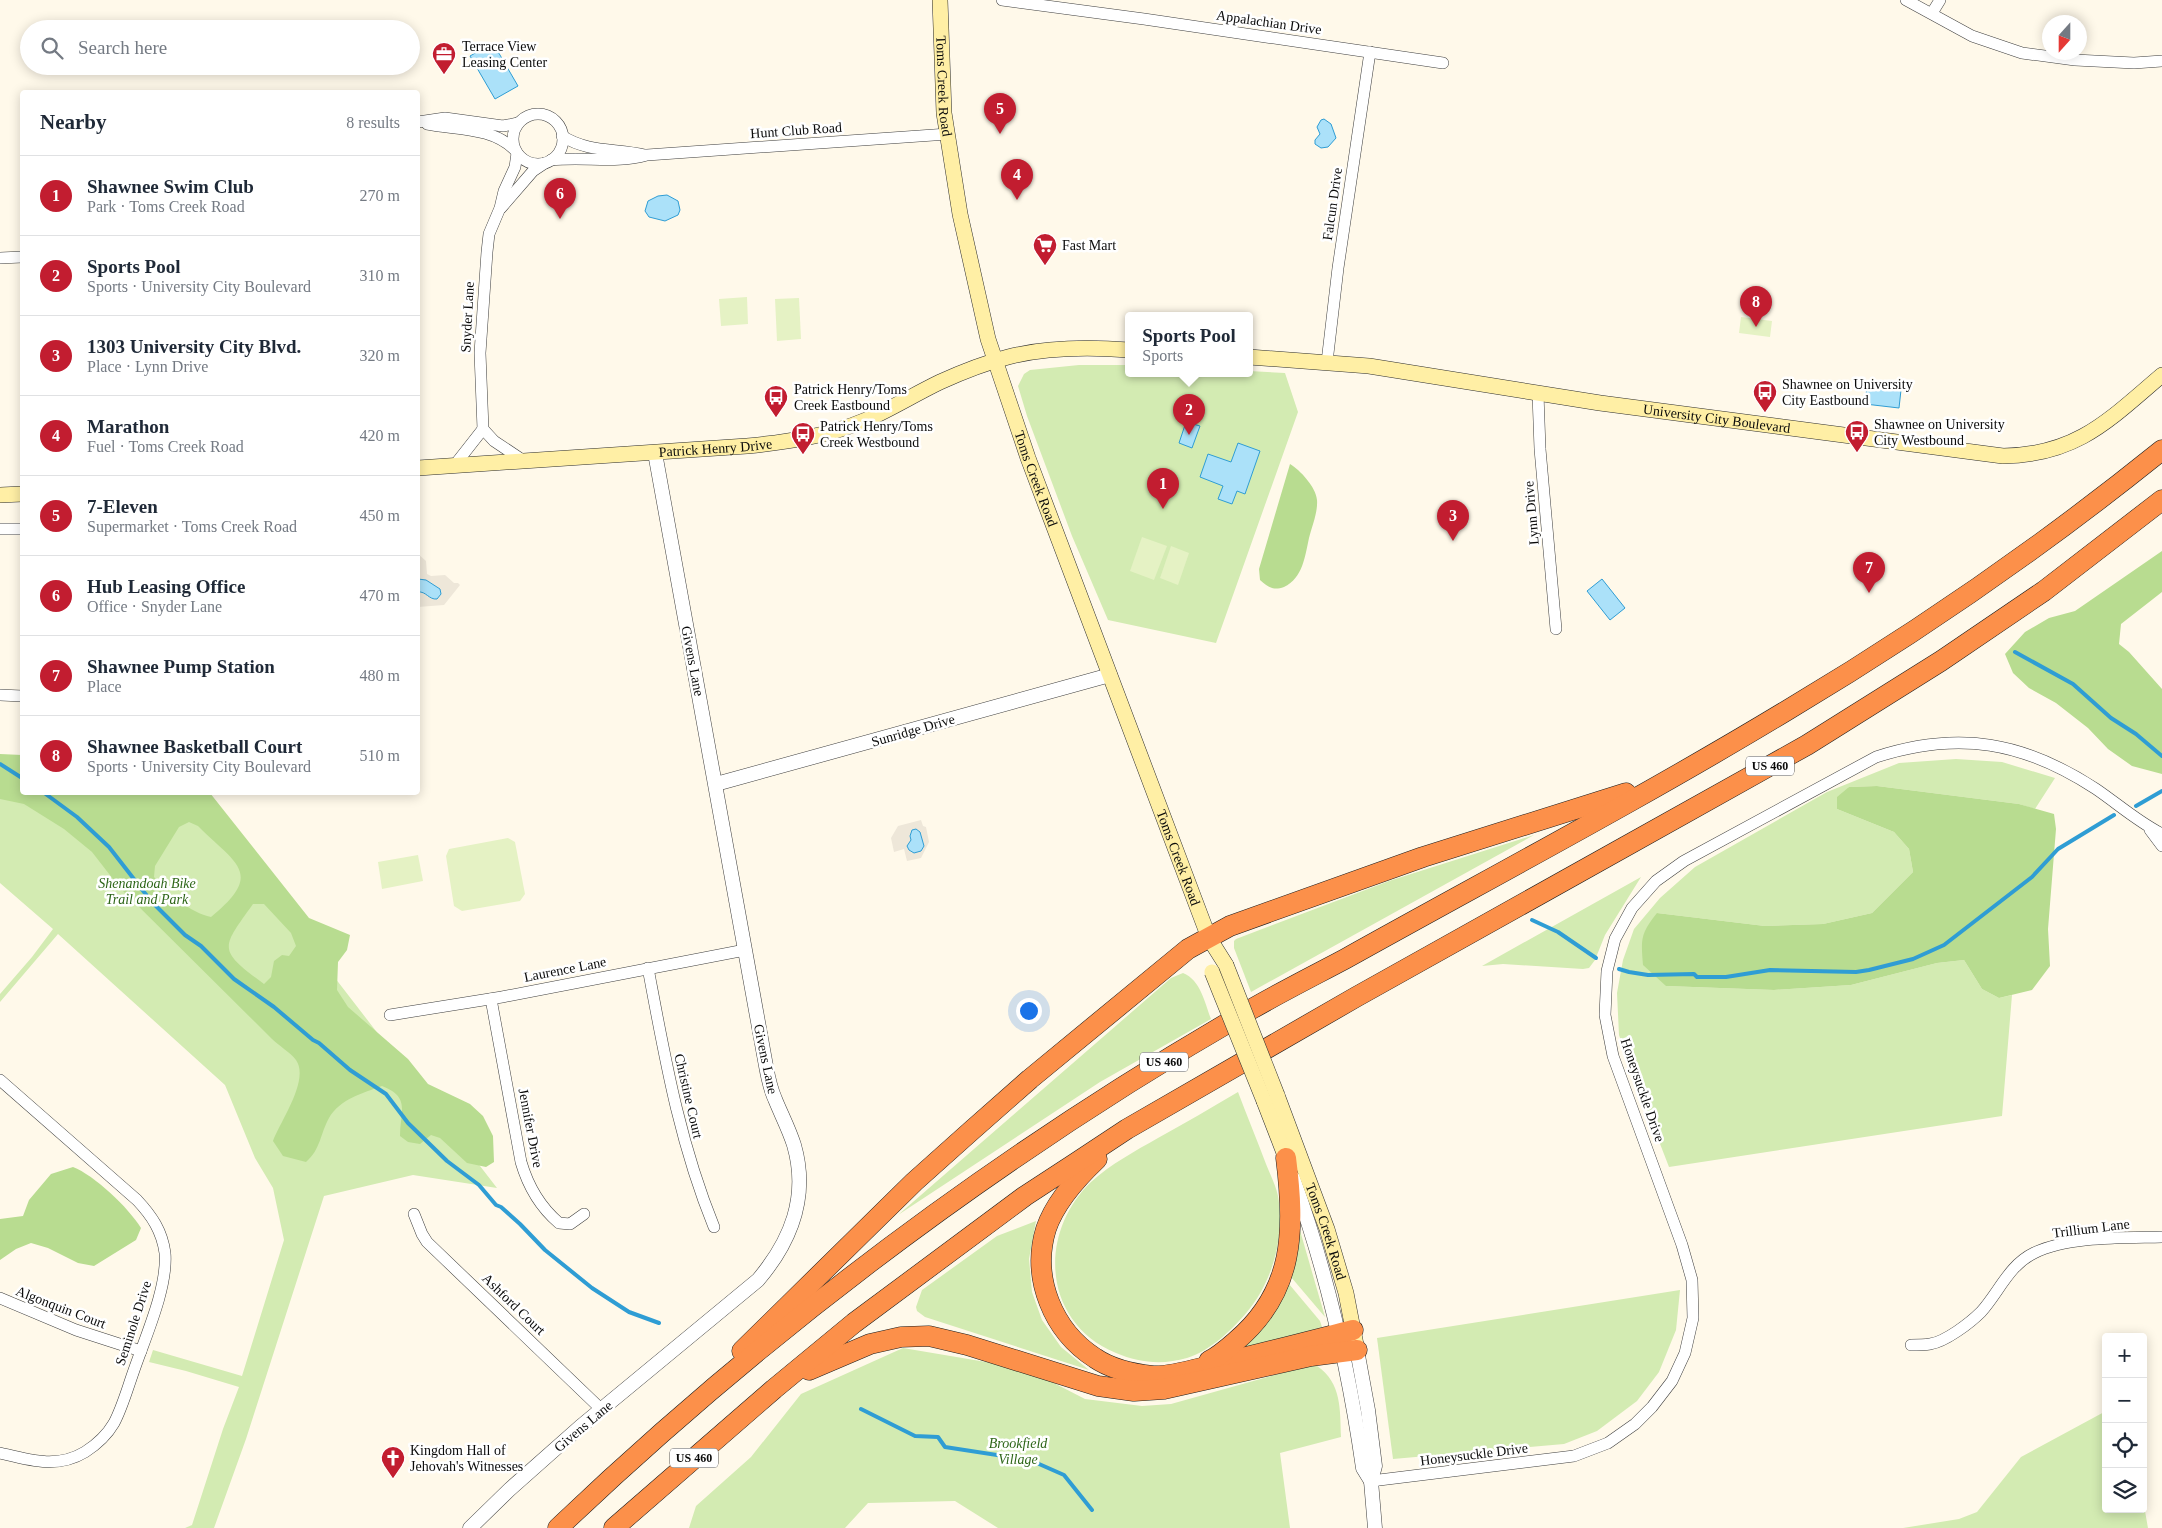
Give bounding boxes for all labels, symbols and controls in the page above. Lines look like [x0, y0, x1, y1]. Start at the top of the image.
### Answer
street label: Appalachian Drive [1215, 8, 1323, 37]
north arrow [2042, 15, 2087, 60]
search box [20, 20, 420, 75]
icon: search [38, 34, 66, 62]
street label: Toms Creek Road [933, 35, 955, 137]
text: Search here [78, 37, 167, 58]
place label: Terrace View Leasing Center [462, 39, 547, 70]
office icon: Terrace View Leasing Center [431, 41, 457, 75]
pin: 5 [984, 93, 1016, 134]
text: Nearby [40, 110, 107, 134]
text: 8 results [346, 114, 400, 131]
street label: Hunt Club Road [750, 120, 842, 141]
pin: 4 [1001, 159, 1033, 200]
street label: Falcun Drive [1320, 167, 1345, 241]
text: Shawnee Swim Club [87, 176, 254, 197]
pin: 6 [544, 178, 576, 219]
text: 1 [52, 187, 60, 204]
text: 270 m [360, 187, 400, 204]
text: Park · Toms Creek Road [87, 198, 245, 215]
supermarket icon: Fast Mart [1032, 232, 1058, 266]
place label: Fast Mart [1062, 238, 1116, 253]
text: Sports Pool [87, 256, 180, 277]
text: 2 [52, 267, 60, 284]
text: 310 m [360, 267, 400, 284]
text: Sports · University City Boulevard [87, 278, 311, 295]
street label: Snyder Lane [458, 281, 477, 353]
pin: 8 [1740, 286, 1772, 327]
popup [1125, 312, 1253, 377]
text: Sports Pool [1142, 325, 1236, 346]
text: 1303 University City Blvd. [87, 336, 301, 357]
text: 3 [52, 347, 60, 364]
text: 320 m [360, 347, 400, 364]
text: Sports [1142, 347, 1183, 364]
text: Place · Lynn Drive [87, 358, 208, 375]
place label: Shawnee on University City Eastbound [1782, 377, 1913, 408]
bus stop icon: Shawnee on University City Eastbound [1752, 379, 1778, 413]
place label: Patrick Henry/Toms Creek Eastbound [794, 382, 907, 413]
bus stop icon: Patrick Henry/Toms Creek Eastbound [763, 384, 789, 418]
pin: 2 [1173, 394, 1205, 435]
street label: University City Boulevard [1642, 402, 1791, 436]
text: Marathon [87, 416, 169, 437]
place label: Shawnee on University City Westbound [1874, 417, 2005, 448]
place label: Patrick Henry/Toms Creek Westbound [820, 419, 933, 450]
bus stop icon: Shawnee on University City Westbound [1844, 419, 1870, 453]
bus stop icon: Patrick Henry/Toms Creek Westbound [790, 421, 816, 455]
text: 4 [52, 427, 60, 444]
text: 420 m [360, 427, 400, 444]
street label: Toms Creek Road [1011, 429, 1060, 529]
street label: Patrick Henry Drive [658, 436, 773, 460]
text: Fuel · Toms Creek Road [87, 438, 244, 455]
pin: 1 [1147, 468, 1179, 509]
street label: Lynn Drive [1521, 480, 1542, 546]
text: 7-Eleven [87, 496, 158, 517]
pin: 3 [1437, 500, 1469, 541]
text: 5 [52, 507, 60, 524]
text: 450 m [360, 507, 400, 524]
text: Supermarket · Toms Creek Road [87, 518, 297, 535]
pin: 7 [1853, 552, 1885, 593]
text: Hub Leasing Office [87, 576, 245, 597]
text: 6 [52, 587, 60, 604]
text: 470 m [360, 587, 400, 604]
text: Office · Snyder Lane [87, 598, 222, 615]
street label: Givens Lane [678, 625, 707, 697]
text: Shawnee Pump Station [87, 656, 275, 677]
text: 7 [52, 667, 60, 684]
text: 480 m [360, 667, 400, 684]
text: Place [87, 678, 122, 695]
street label: Sunridge Drive [870, 711, 957, 750]
text: Shawnee Basketball Court [87, 736, 302, 757]
text: 8 [52, 747, 60, 764]
text: 510 m [360, 747, 400, 764]
road number: US 460 [1746, 756, 1794, 776]
text: Sports · University City Boulevard [87, 758, 311, 775]
street label: Toms Creek Road [1153, 808, 1203, 908]
park label: Shenandoah Bike Trail and Park [98, 876, 196, 907]
street label: Laurence Lane [523, 954, 608, 985]
your location [1016, 998, 1042, 1024]
street label: Givens Lane [751, 1023, 780, 1095]
street label: Honeysuckle Drive [1618, 1036, 1667, 1144]
street label: Christine Court [671, 1052, 706, 1140]
road number: US 460 [1140, 1052, 1188, 1072]
street label: Jennifer Drive [515, 1087, 546, 1169]
street label: Toms Creek Road [1303, 1181, 1349, 1282]
street label: Trillium Lane [2052, 1216, 2131, 1241]
street label: Ashford Court [479, 1271, 548, 1338]
street label: Seminole Drive [113, 1279, 154, 1367]
street label: Algonquin Court [14, 1283, 108, 1332]
map controls [2102, 1333, 2147, 1513]
button: + [2102, 1333, 2147, 1378]
button: − [2102, 1378, 2147, 1423]
street label: Givens Lane [551, 1398, 615, 1455]
button: locate [2102, 1423, 2147, 1468]
park label: Brookfield Village [989, 1436, 1048, 1467]
street label: Honeysuckle Drive [1419, 1440, 1529, 1469]
place label: Kingdom Hall of Jehovah's Witnesses [410, 1443, 523, 1474]
church icon: Kingdom Hall of Jehovah's Witnesses [380, 1445, 406, 1479]
road number: US 460 [670, 1449, 718, 1468]
button: layers [2102, 1468, 2147, 1513]

